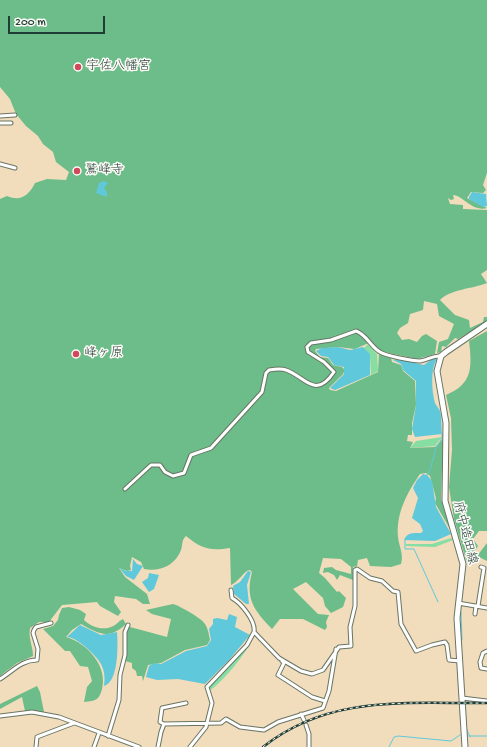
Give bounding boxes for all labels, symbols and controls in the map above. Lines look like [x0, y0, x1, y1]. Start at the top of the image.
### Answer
scale bar [10, 8, 107, 34]
text: 200 m [15, 16, 46, 30]
place label: 宇佐八幡宮 [86, 59, 151, 75]
marker: 宇佐八幡宮 [73, 62, 83, 72]
place label: 鷲峰寺 [85, 163, 124, 179]
marker: 鷲峰寺 [72, 166, 82, 176]
place label: 峰ヶ原 [84, 346, 123, 362]
marker: 峰ヶ原 [71, 349, 81, 359]
street label: 府中造田線 [449, 500, 479, 566]

